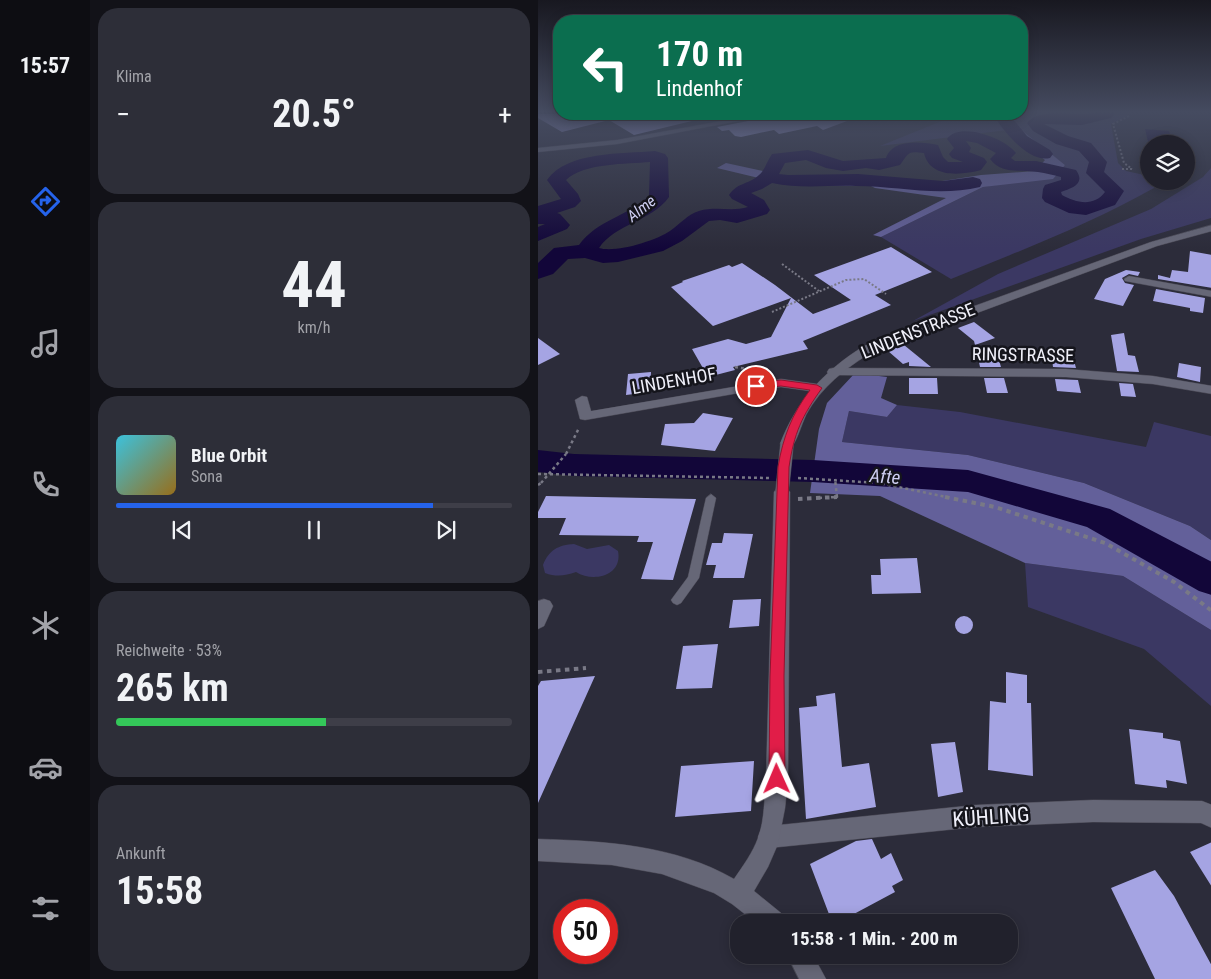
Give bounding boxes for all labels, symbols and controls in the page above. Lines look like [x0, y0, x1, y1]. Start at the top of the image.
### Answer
text: 170 m [656, 34, 743, 75]
icon: left [573, 35, 638, 100]
text: 15:57 [20, 53, 70, 78]
text: Klima [116, 67, 152, 86]
text: Lindenhof [656, 76, 743, 101]
text: 20.5° [272, 92, 356, 136]
text: − [116, 98, 130, 131]
text: + [498, 98, 512, 131]
map controls [1140, 135, 1195, 190]
button: layers [1140, 135, 1195, 190]
icon: directions [28, 184, 63, 219]
water label: Alme [622, 191, 660, 226]
text: 44 [281, 247, 347, 323]
street label: LINDENSTRASSE [858, 298, 978, 363]
text: km/h [298, 318, 330, 337]
icon: music [28, 326, 63, 361]
street label: RINGSTRASSE [972, 343, 1074, 366]
street label: LINDENHOF [630, 363, 718, 398]
pin [735, 365, 777, 407]
icon: arrive [742, 372, 770, 400]
text: Blue Orbit [191, 444, 267, 467]
water label: Afte [868, 464, 901, 489]
icon: phone [28, 467, 63, 502]
text: Sona [191, 467, 223, 486]
icon: previous [168, 516, 196, 544]
icon: pause [300, 516, 328, 544]
icon: next [432, 516, 460, 544]
icon: climate [28, 608, 63, 643]
text: Reichweite · 53% [116, 641, 222, 660]
text: 265 km [116, 666, 229, 710]
icon: car [28, 750, 63, 785]
position arrow [750, 752, 802, 804]
street label: KÜHLING [952, 802, 1030, 832]
text: Ankunft [116, 844, 165, 863]
text: 15:58 [116, 869, 203, 913]
icon: filters [28, 891, 63, 926]
speed limit sign: 50 [553, 899, 618, 964]
text: 15:58 · 1 Min. · 200 m [790, 927, 958, 950]

